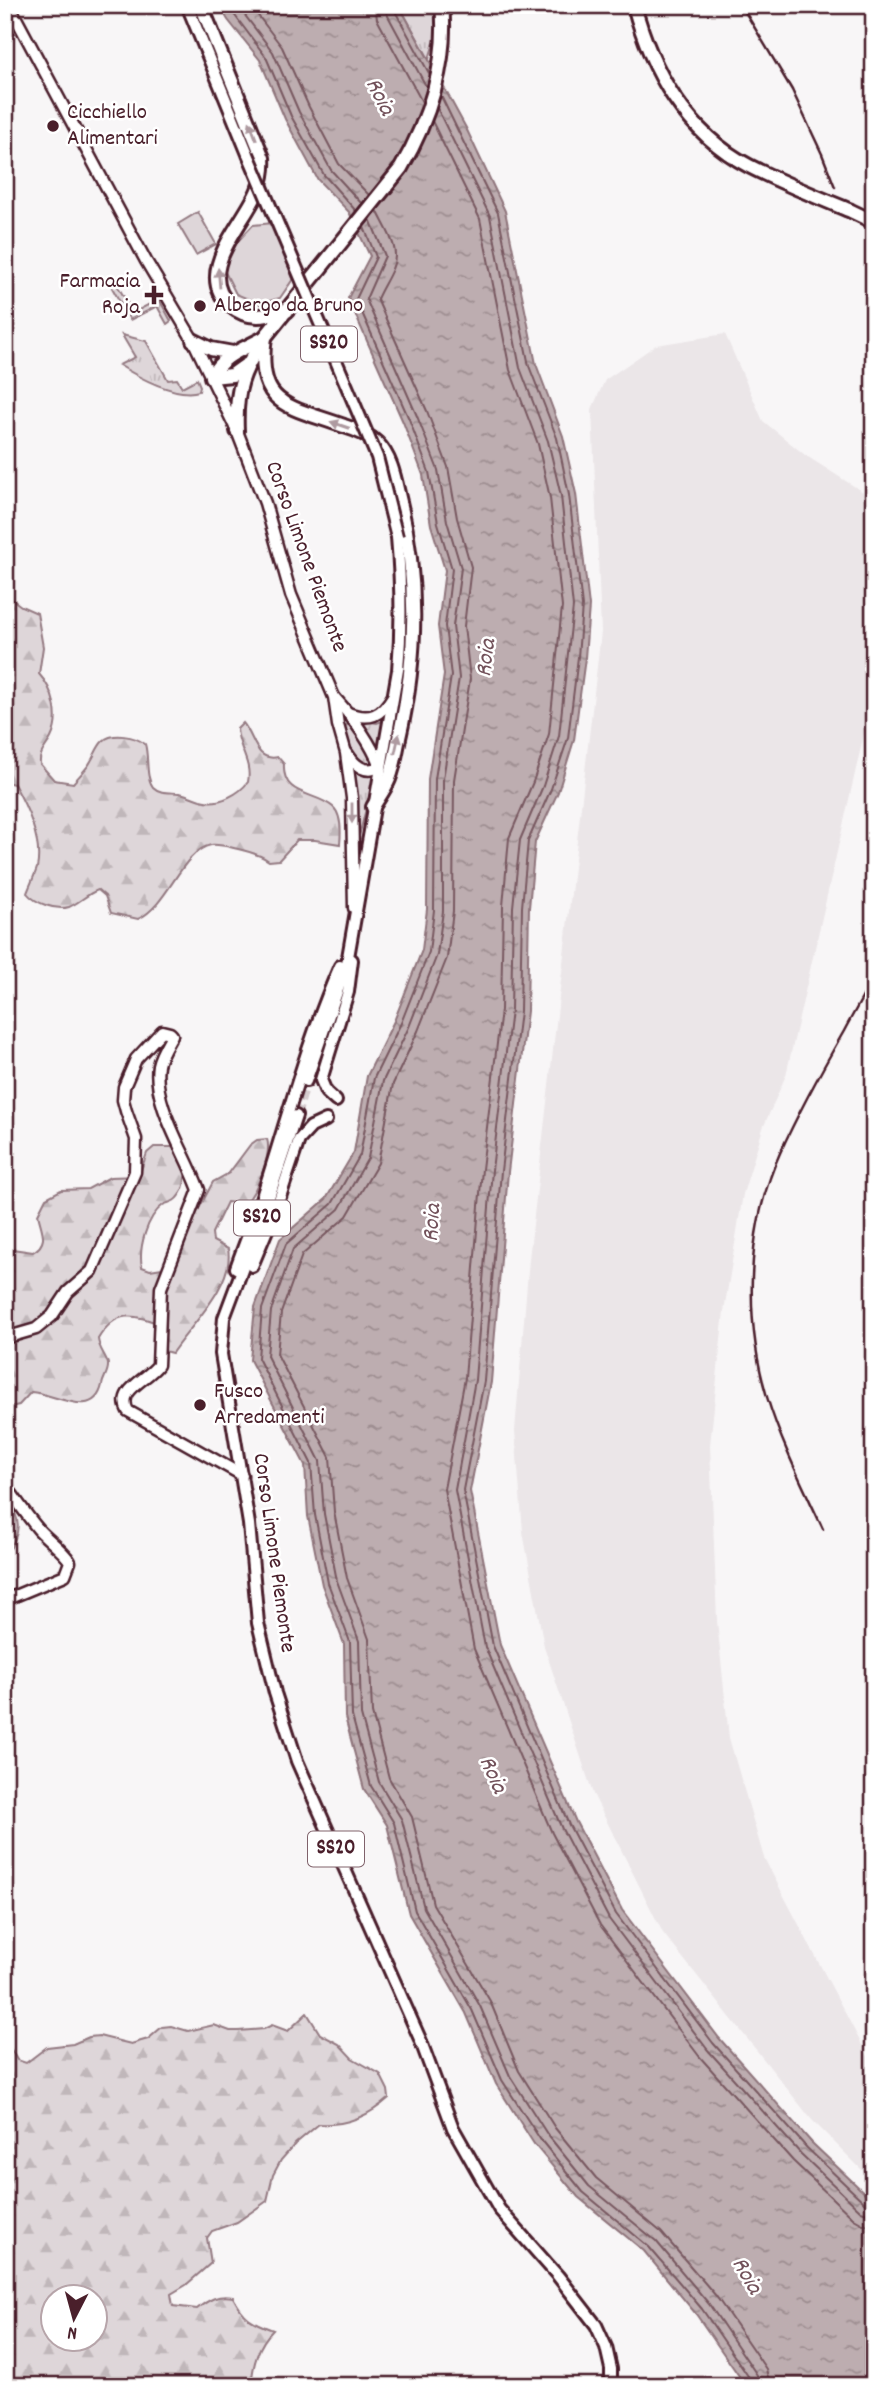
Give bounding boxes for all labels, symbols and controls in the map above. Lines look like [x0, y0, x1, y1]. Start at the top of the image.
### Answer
water label: Roia [355, 72, 404, 123]
place label: Cicchiello Alimentari [67, 97, 158, 156]
marker: Cicchiello Alimentari [45, 118, 61, 134]
one-way arrow [247, 120, 258, 141]
place label: Farmacia Roja [60, 266, 141, 325]
one-way arrow [213, 267, 224, 289]
marker: Farmacia Roja [146, 287, 162, 303]
place label: Albergo da Bruno [214, 290, 363, 323]
marker: Albergo da Bruno [192, 298, 208, 314]
road number: SS20 [301, 326, 357, 362]
one-way arrow [330, 419, 351, 430]
street label: Corso Limone Piemonte [255, 457, 355, 657]
water label: Roia [468, 635, 506, 679]
one-way arrow [392, 733, 403, 755]
one-way arrow [346, 802, 358, 824]
road number: SS20 [234, 1200, 290, 1236]
water label: Roia [415, 1201, 451, 1243]
place label: Fusco Arredamenti [214, 1376, 325, 1435]
marker: Fusco Arredamenti [192, 1397, 208, 1413]
street label: Corso Limone Piemonte [243, 1451, 303, 1655]
water label: Roia [469, 1751, 516, 1801]
road number: SS20 [308, 1832, 364, 1867]
water label: Roia [722, 2251, 771, 2302]
north arrow [38, 2282, 108, 2352]
text: N [67, 2318, 79, 2345]

